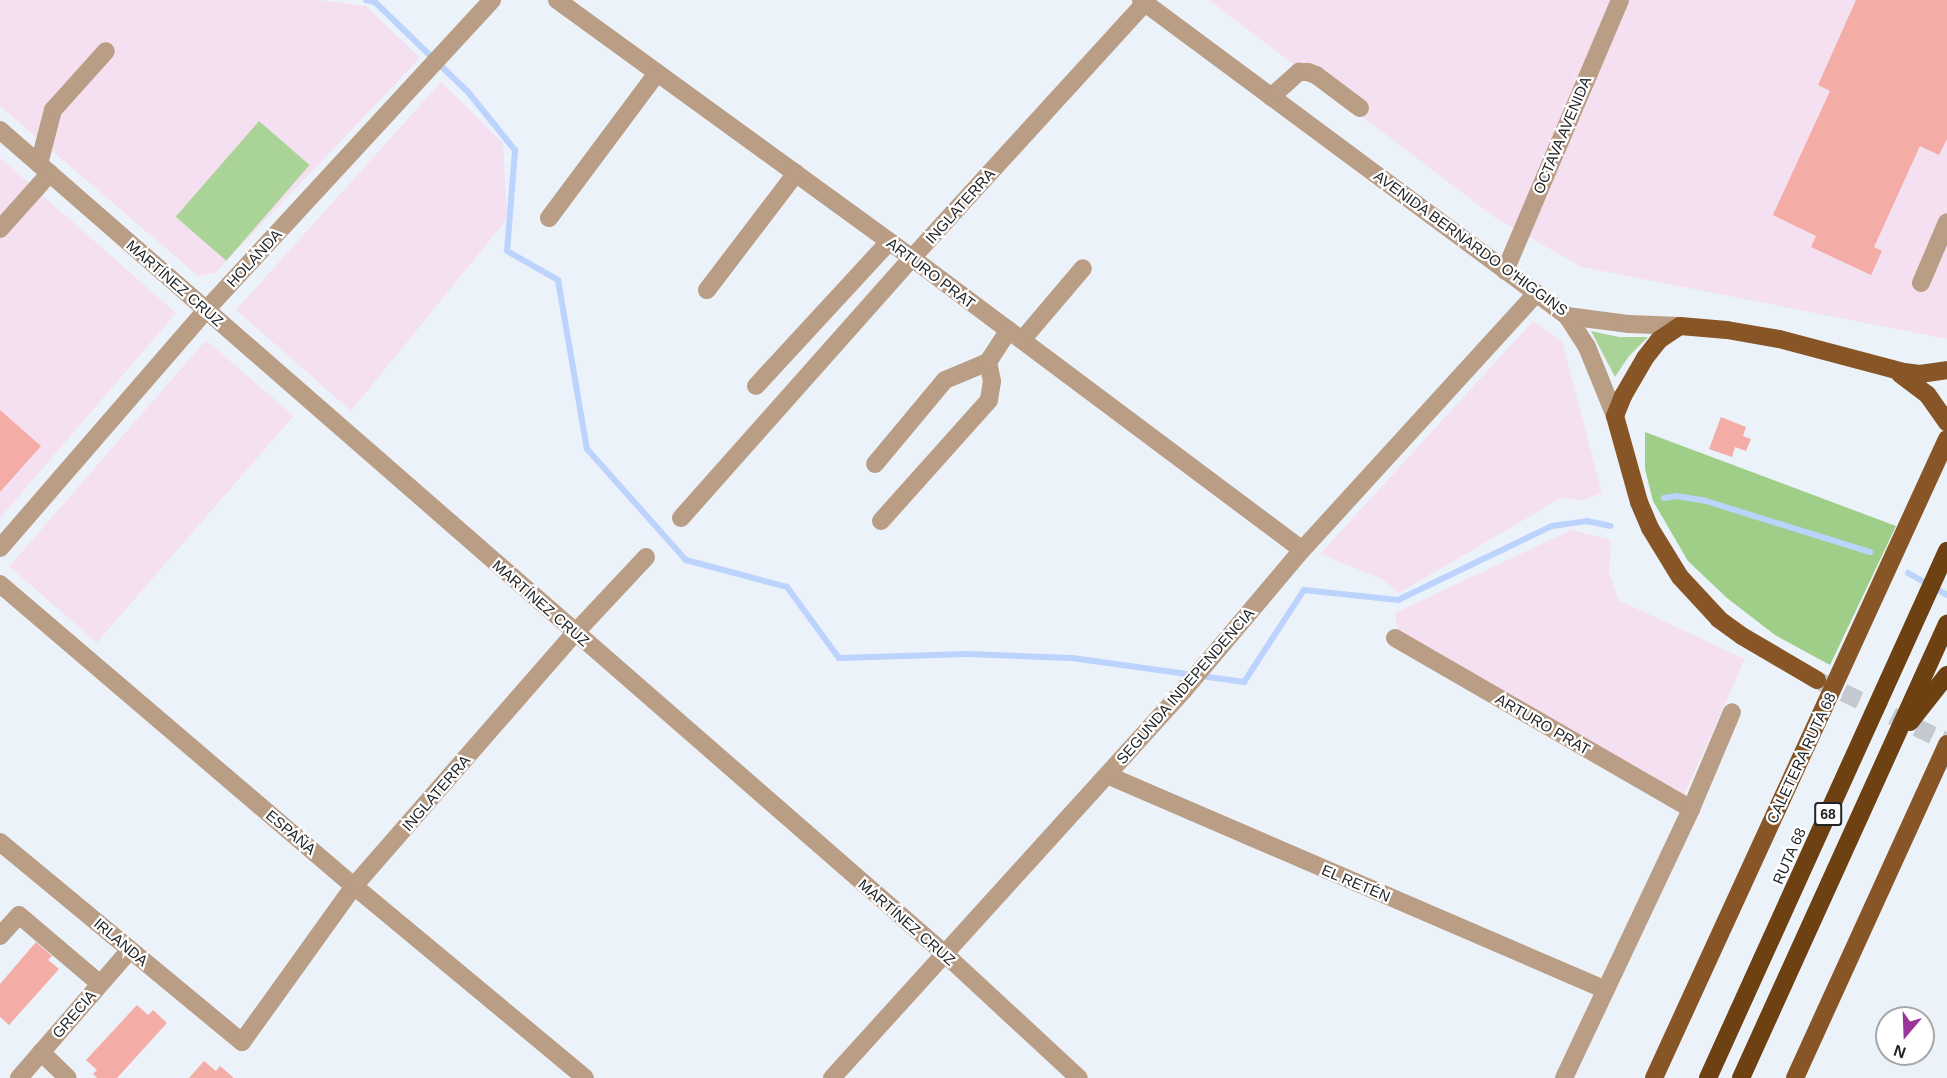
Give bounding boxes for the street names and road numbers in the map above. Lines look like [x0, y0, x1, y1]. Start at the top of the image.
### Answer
street label: OCTAVA AVENIDA [1529, 73, 1595, 197]
street label: INGLATERRA [922, 165, 998, 247]
street label: AVENIDA BERNARDO O'HIGGINS [1370, 166, 1572, 320]
street label: HOLANDA [223, 225, 285, 291]
street label: ARTURO PRAT [883, 234, 979, 312]
street label: MARTÍNEZ CRUZ [123, 236, 227, 330]
street label: MARTÍNEZ CRUZ [489, 556, 593, 650]
street label: SEGUNDA INDEPENDENCIA [1112, 604, 1258, 768]
street label: CALETERA RUTA 68 [1762, 689, 1840, 827]
street label: ARTURO PRAT [1493, 690, 1593, 758]
street label: INGLATERRA [398, 751, 474, 835]
road number: 68 [1813, 803, 1843, 825]
street label: ESPAÑA [262, 806, 320, 858]
street label: RUTA 68 [1768, 825, 1810, 887]
street label: EL RETÉN [1319, 860, 1393, 906]
street label: MARTÍNEZ CRUZ [855, 875, 959, 969]
street label: IRLANDA [90, 914, 152, 970]
street label: GRECIA [48, 986, 100, 1042]

